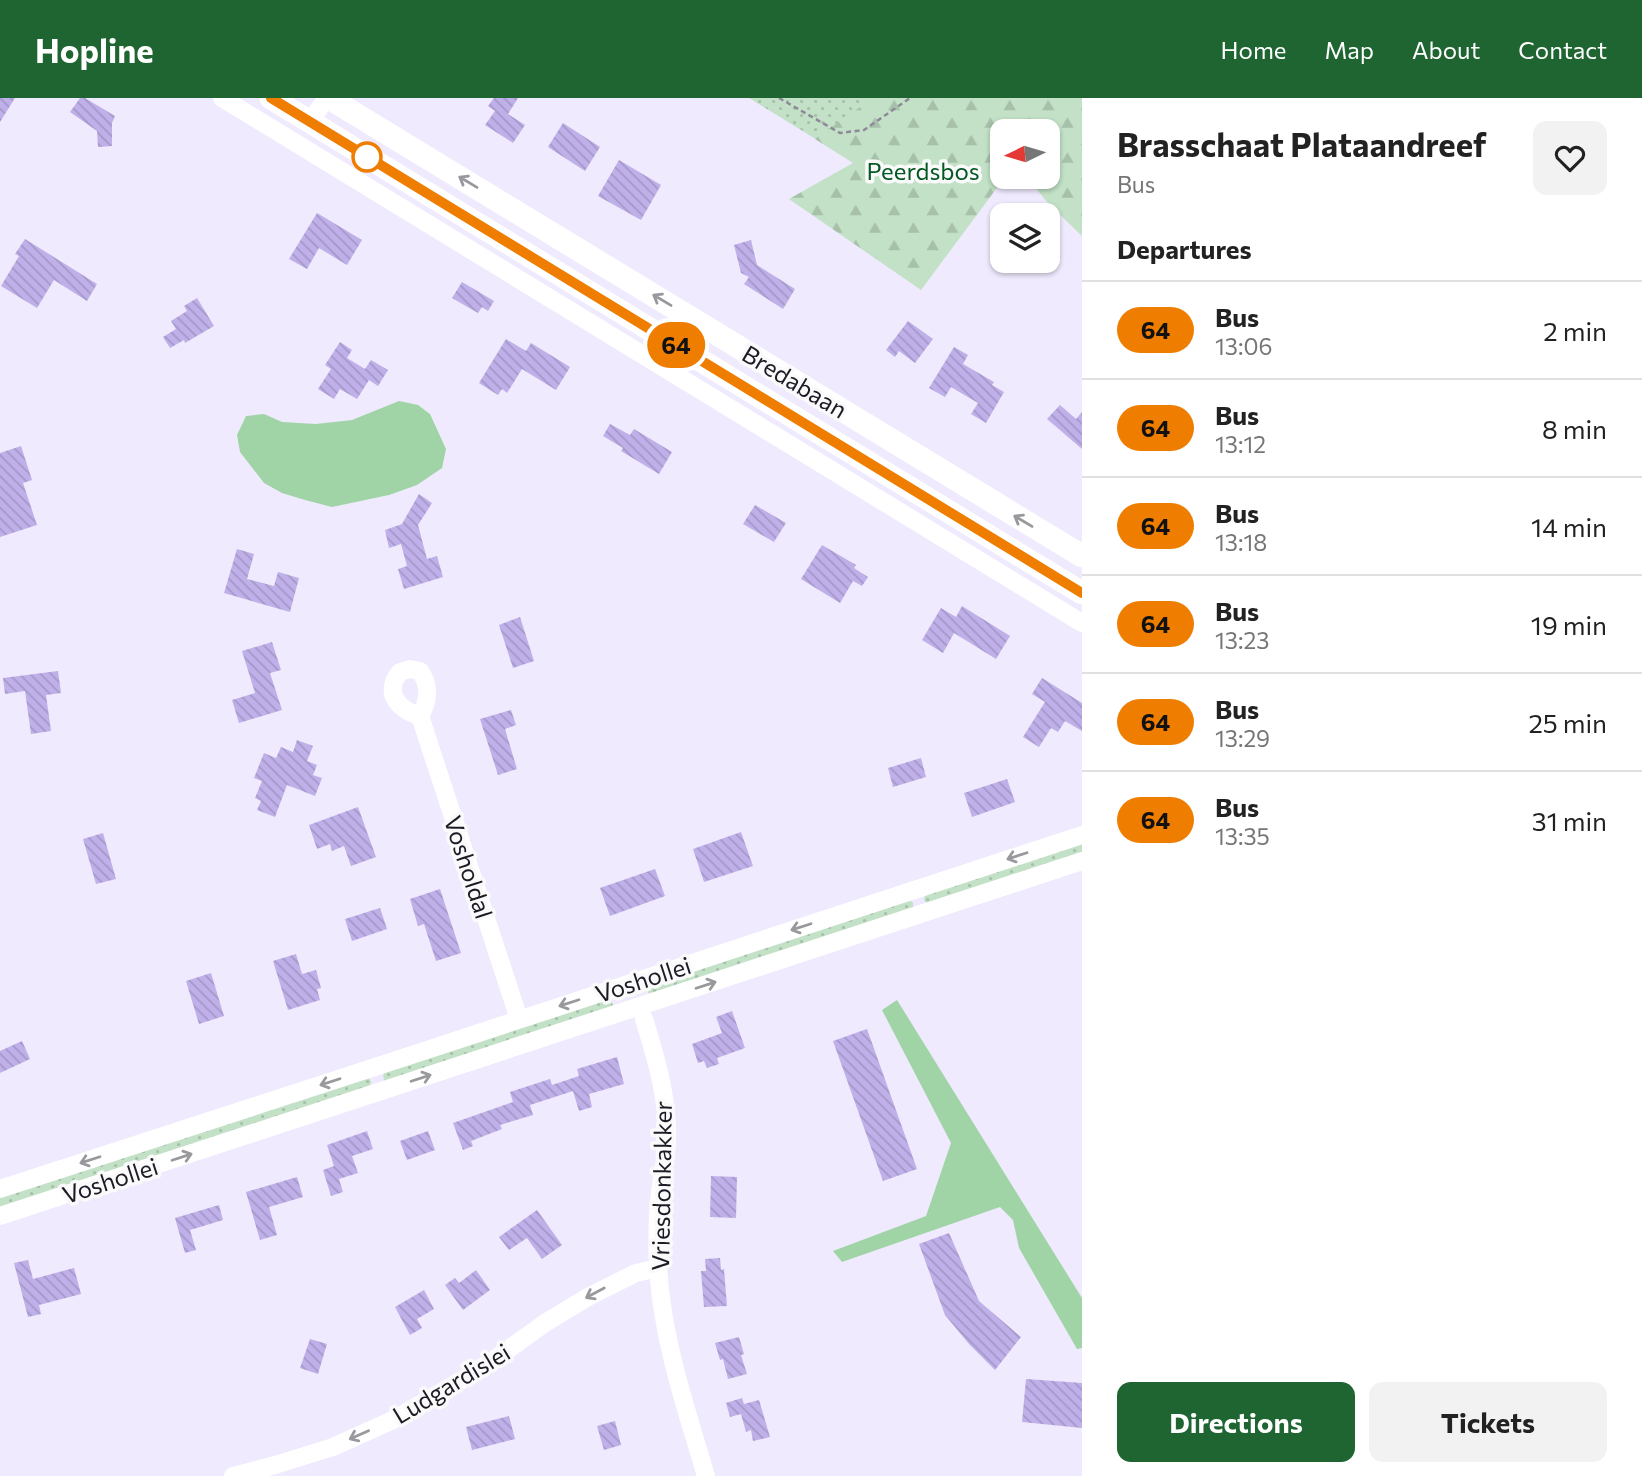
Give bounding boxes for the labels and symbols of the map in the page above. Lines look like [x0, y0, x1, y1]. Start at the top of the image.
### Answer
north arrow [990, 119, 1060, 189]
unlabelled marker [352, 142, 382, 172]
park label: Peerdsbos [866, 156, 980, 185]
one-way arrow [458, 175, 478, 189]
one-way arrow [653, 293, 673, 307]
line badge: 64 [644, 322, 708, 368]
street label: Bredabaan [737, 338, 853, 424]
one-way arrow [1014, 514, 1034, 528]
street label: Vosholdal [439, 812, 499, 922]
one-way arrow [1006, 850, 1028, 863]
one-way arrow [790, 921, 812, 934]
street label: Voshollei [591, 950, 695, 1008]
one-way arrow [695, 978, 717, 991]
one-way arrow [558, 997, 580, 1010]
one-way arrow [410, 1071, 432, 1084]
one-way arrow [319, 1077, 341, 1089]
street label: Vriesdonkakker [645, 1100, 677, 1271]
one-way arrow [170, 1150, 192, 1162]
street label: Voshollei [58, 1151, 162, 1209]
one-way arrow [79, 1154, 101, 1167]
one-way arrow [586, 1286, 606, 1300]
street label: Ludgardislei [387, 1337, 515, 1429]
one-way arrow [349, 1429, 370, 1442]

